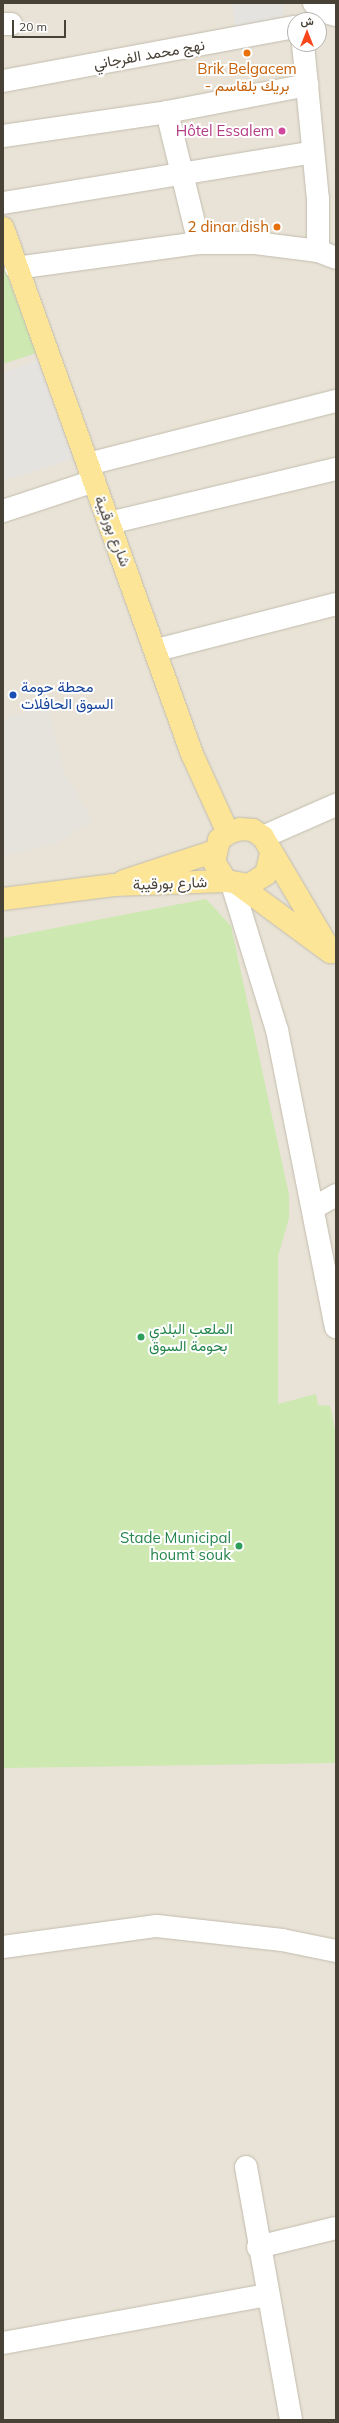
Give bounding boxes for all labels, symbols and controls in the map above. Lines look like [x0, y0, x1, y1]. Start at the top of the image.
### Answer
scale bar [14, 12, 68, 38]
north arrow [287, 12, 327, 52]
text: ش [300, 14, 314, 28]
text: 20 m [19, 19, 47, 34]
street label: نهج محمد الفرجاني [92, 35, 206, 73]
marker: Brik Belgacem - بريك بلقاسم [242, 48, 252, 58]
place label: Brik Belgacem - بريك بلقاسم [197, 59, 297, 94]
place label: Hôtel Essalem [176, 122, 274, 140]
marker: Hôtel Essalem [277, 126, 287, 136]
place label: 2 dinar dish [188, 218, 269, 236]
marker: 2 dinar dish [272, 222, 282, 232]
street label: شارع بورقيبة [91, 493, 135, 569]
place label: محطة حومة السوق الحافلات [21, 677, 113, 712]
marker: محطة حومة السوق الحافلات [8, 690, 18, 700]
street label: شارع بورقيبة [132, 873, 208, 893]
place label: الملعب البلدي بحومة السوق [149, 1319, 233, 1354]
marker: الملعب البلدي بحومة السوق [136, 1332, 146, 1342]
place label: Stade Municipal houmt souk [120, 1528, 231, 1563]
marker: Stade Municipal houmt souk [234, 1541, 244, 1551]

